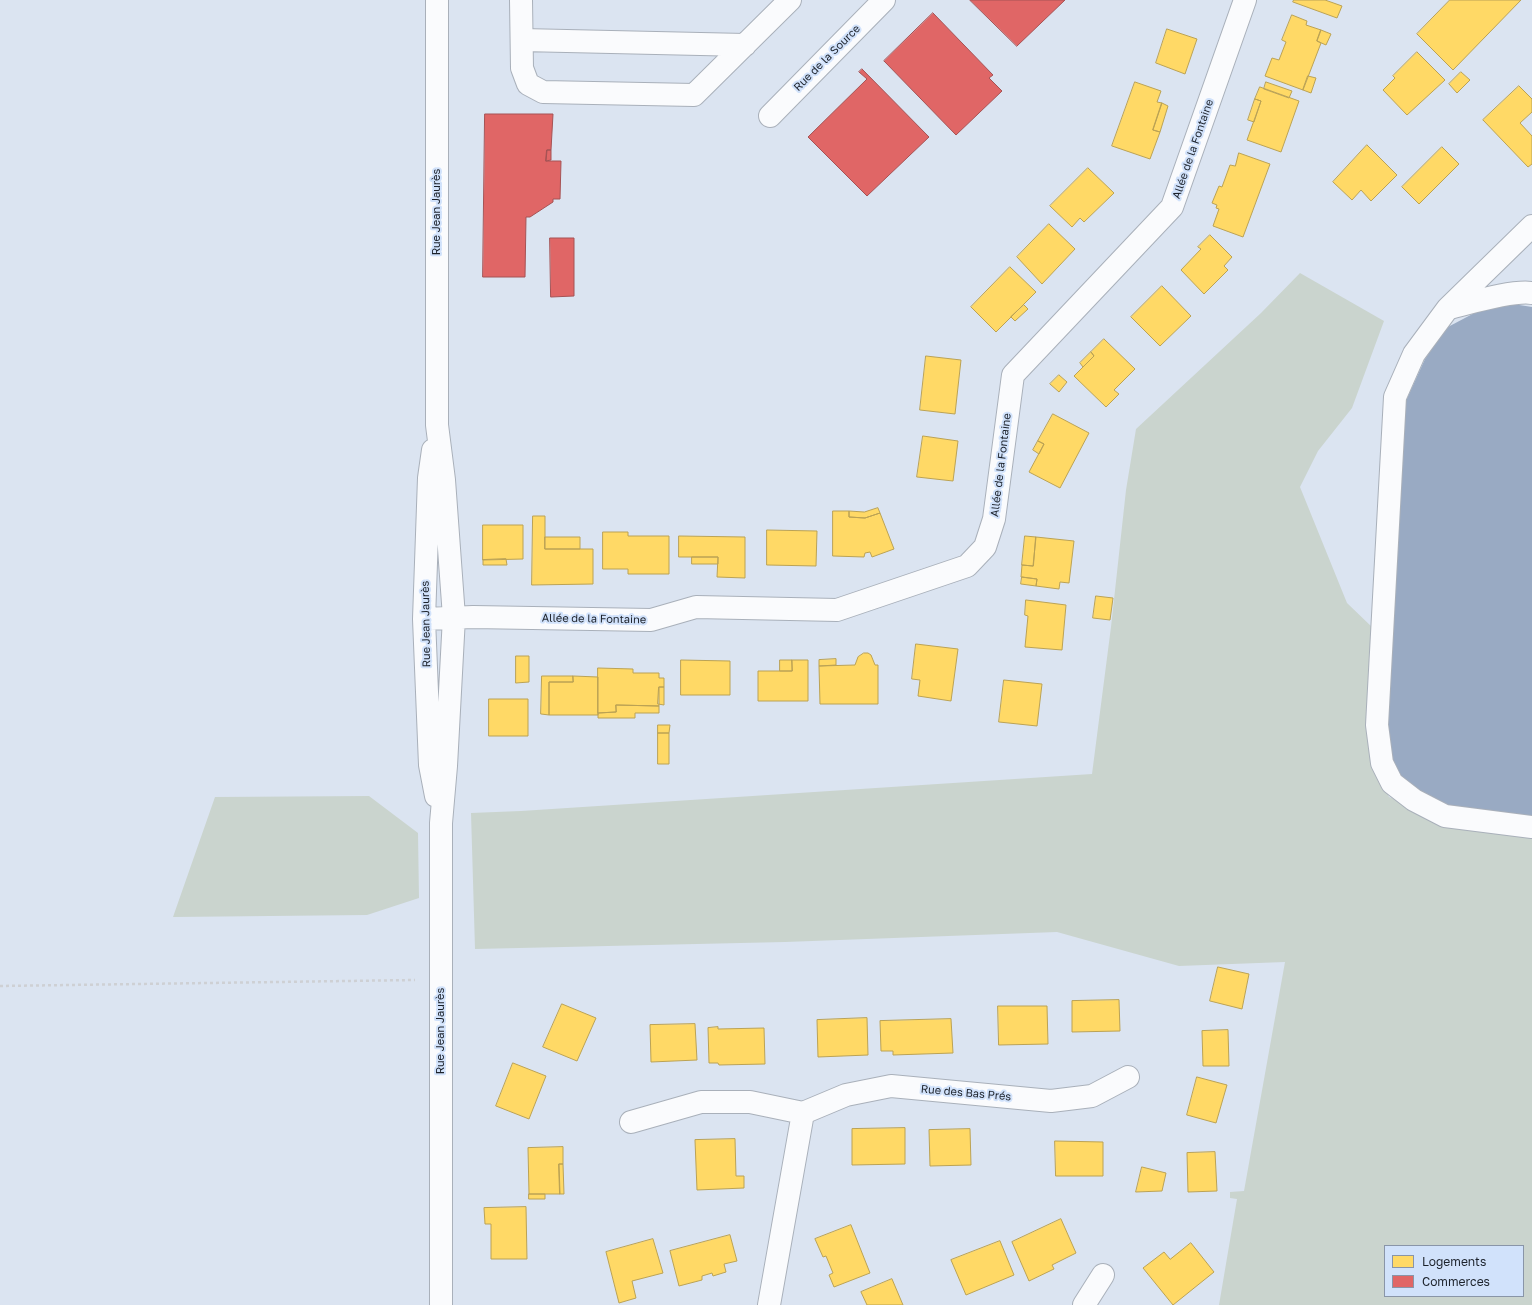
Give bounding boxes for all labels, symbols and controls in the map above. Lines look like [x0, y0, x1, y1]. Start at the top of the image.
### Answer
street label: Rue de la Source [791, 22, 863, 94]
street label: Allée de la Fontaine [1170, 98, 1216, 200]
street label: Rue Jean Jaurès [430, 169, 444, 255]
street label: Allée de la Fontaine [988, 412, 1014, 518]
street label: Rue Jean Jaurès [419, 581, 433, 667]
street label: Allée de la Fontaine [542, 611, 646, 627]
street label: Rue Jean Jaurès [434, 988, 448, 1074]
street label: Rue des Bas Prés [920, 1082, 1012, 1104]
legend [1384, 1245, 1524, 1297]
text: Logements [1422, 1254, 1486, 1269]
text: Commerces [1422, 1274, 1490, 1289]

